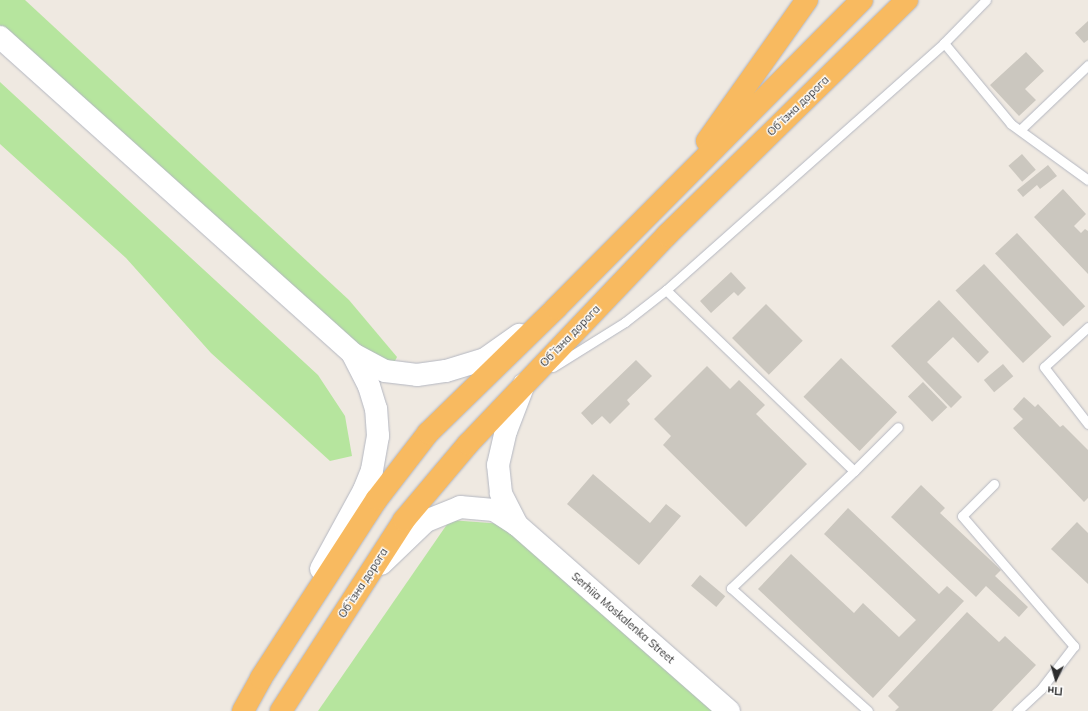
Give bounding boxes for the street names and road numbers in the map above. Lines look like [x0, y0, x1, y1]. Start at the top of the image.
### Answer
street label: Обʼїзна дорога [764, 73, 832, 139]
street label: Обʼїзна дорога [537, 302, 603, 370]
street label: Обʼїзна дорога [335, 546, 391, 620]
street label: Serhiia Moskalenka Street [569, 570, 677, 666]

